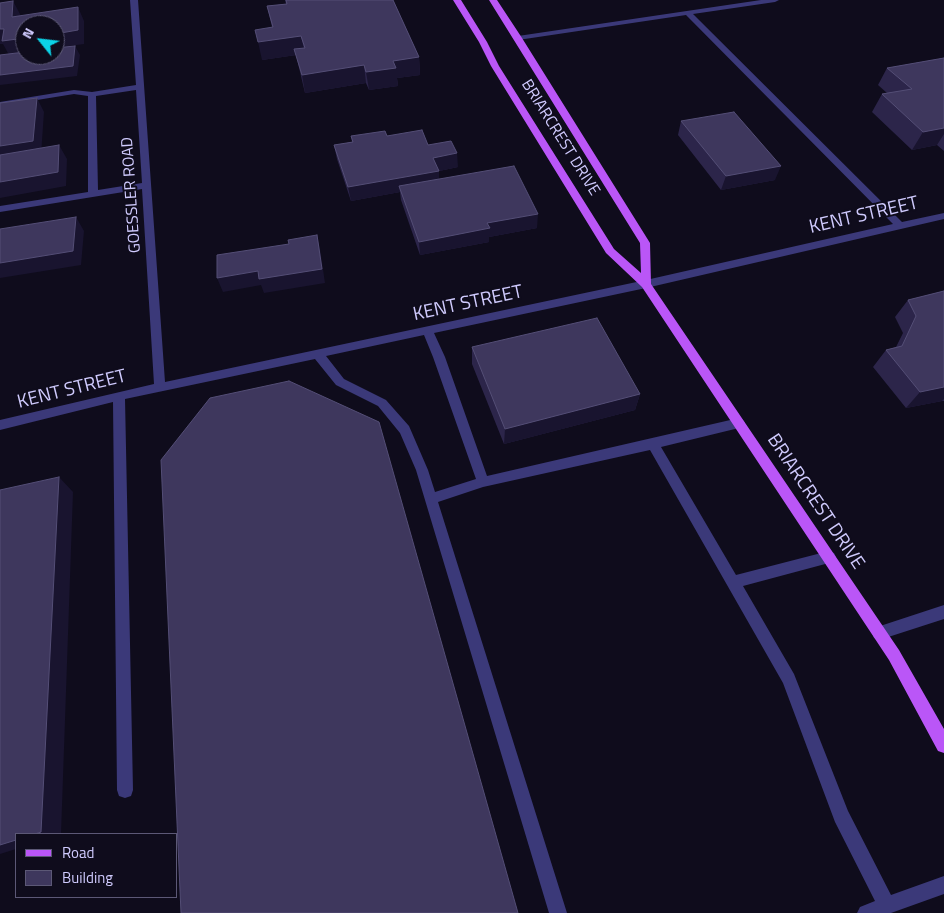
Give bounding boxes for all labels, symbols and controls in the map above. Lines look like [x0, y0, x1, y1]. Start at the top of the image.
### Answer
north arrow [15, 15, 65, 65]
text: N [16, 24, 39, 42]
street label: BRIARCREST DRIVE [517, 76, 603, 200]
street label: GOESSLER ROAD [118, 136, 146, 254]
street label: KENT STREET [807, 192, 921, 240]
street label: KENT STREET [411, 281, 525, 327]
street label: KENT STREET [15, 365, 129, 415]
street label: BRIARCREST DRIVE [761, 430, 869, 574]
legend [15, 833, 178, 898]
text: Road [62, 841, 94, 864]
text: Building [62, 866, 113, 889]

